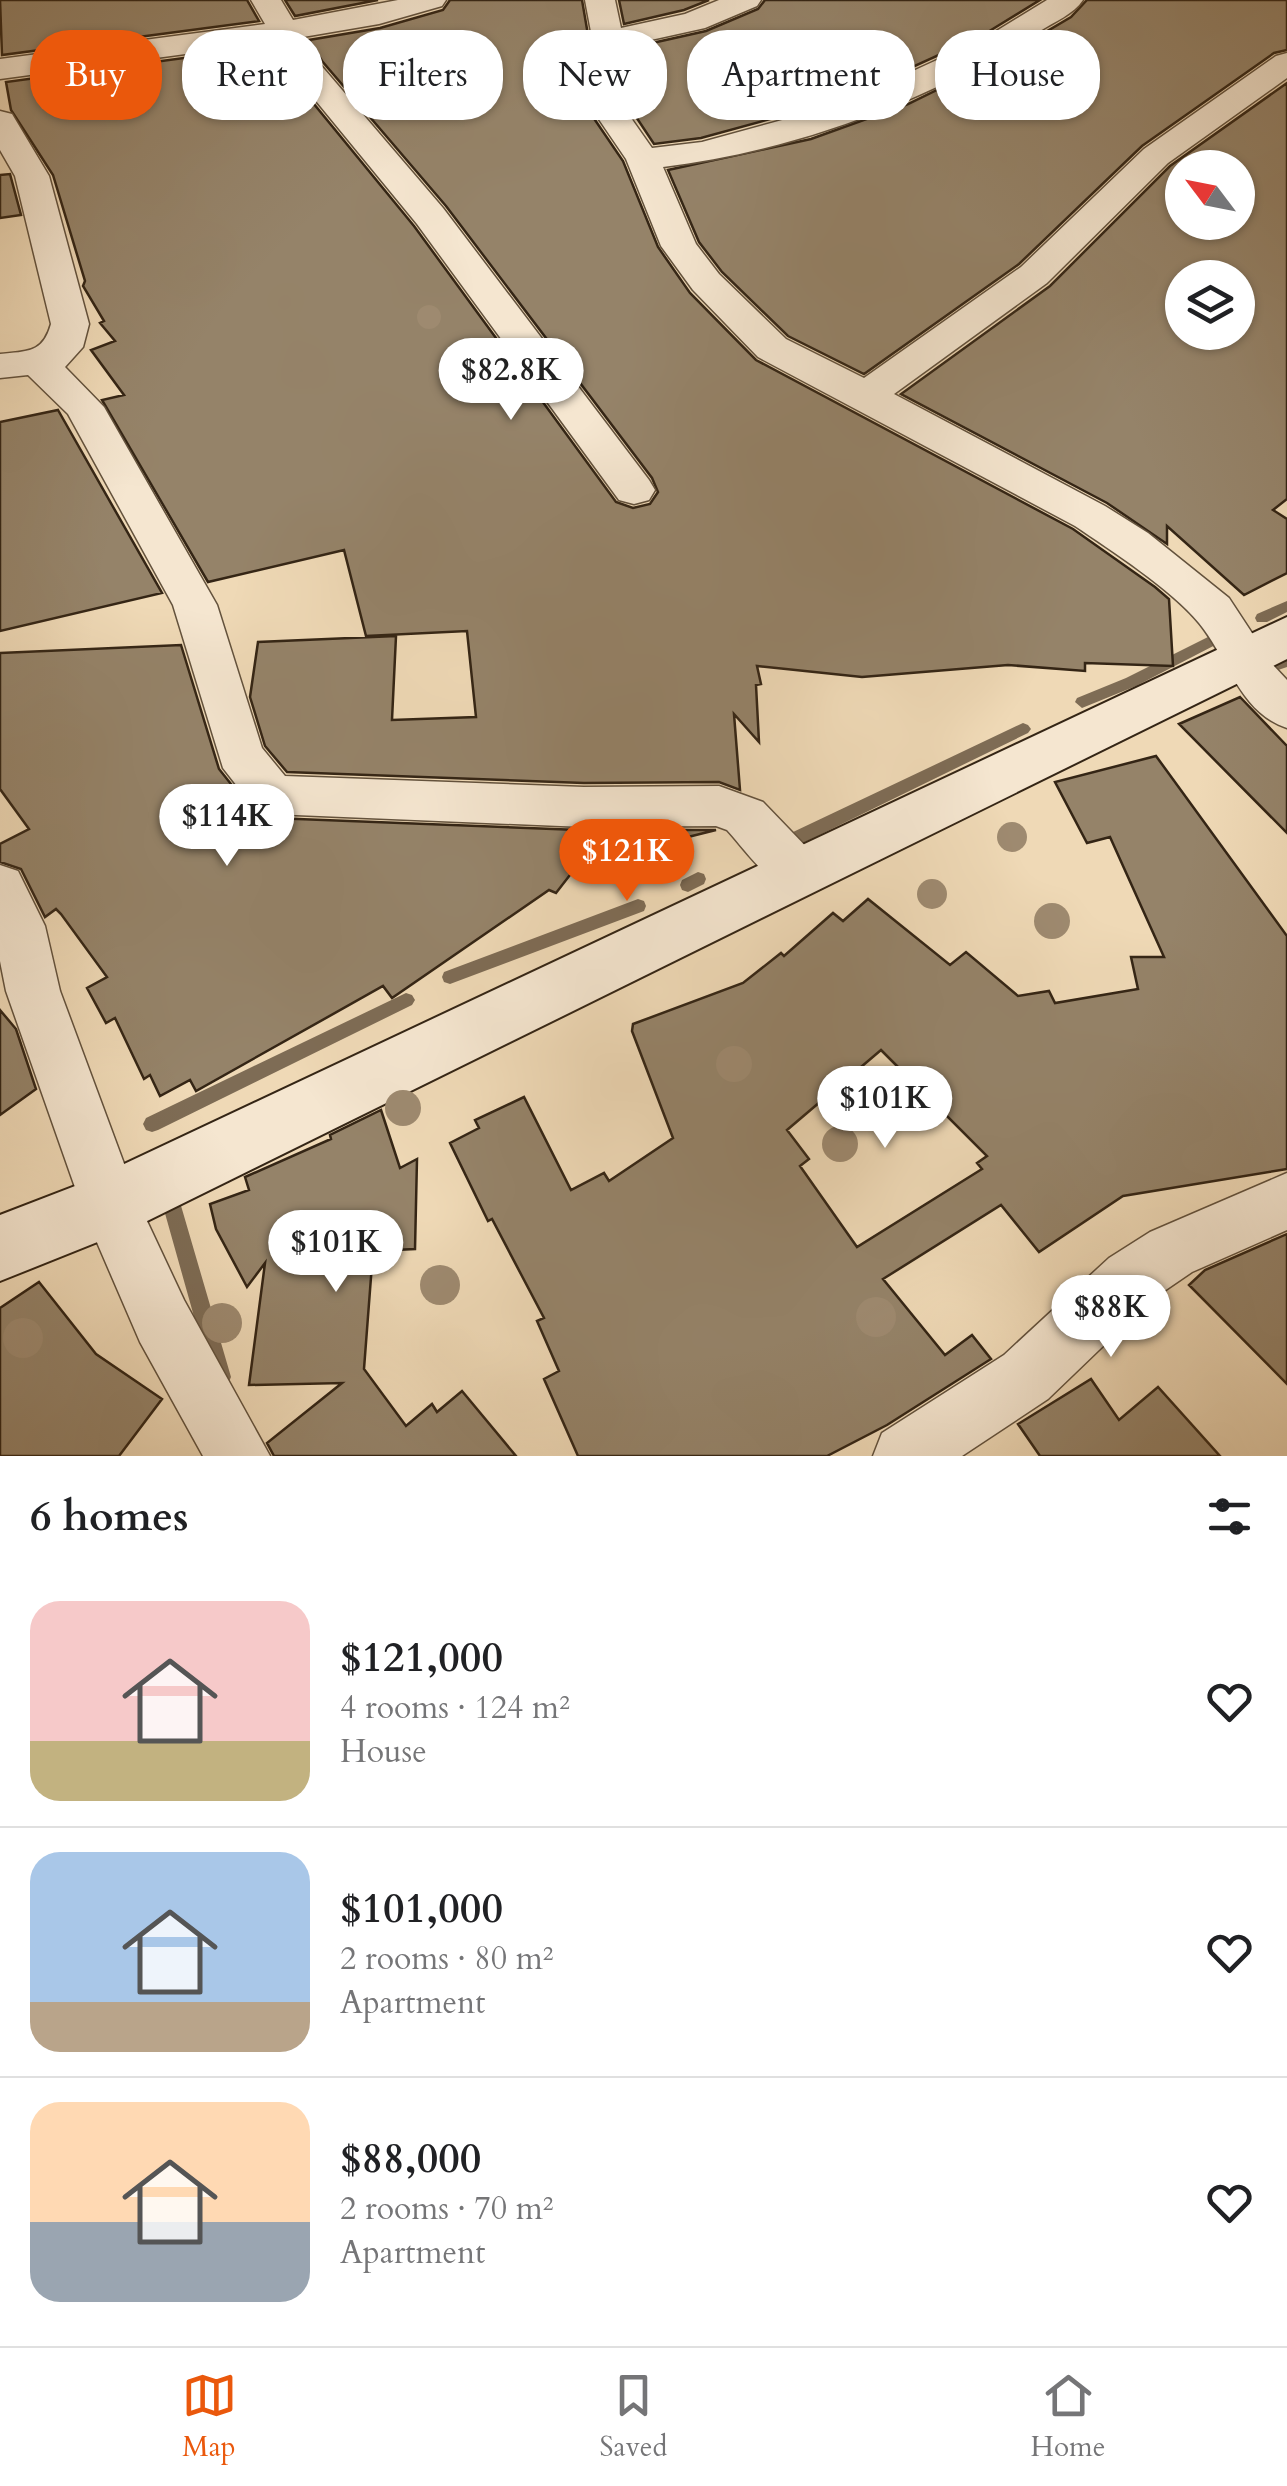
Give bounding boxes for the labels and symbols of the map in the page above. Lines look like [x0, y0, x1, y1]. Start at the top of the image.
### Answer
north arrow [1165, 150, 1255, 240]
pin: $82.8K [430, 338, 592, 423]
pin: $114K [157, 784, 297, 869]
pin: $121K [557, 819, 697, 904]
pin: $101K [815, 1066, 955, 1151]
pin: $101K [266, 1210, 406, 1295]
pin: $88K [1052, 1275, 1170, 1360]

